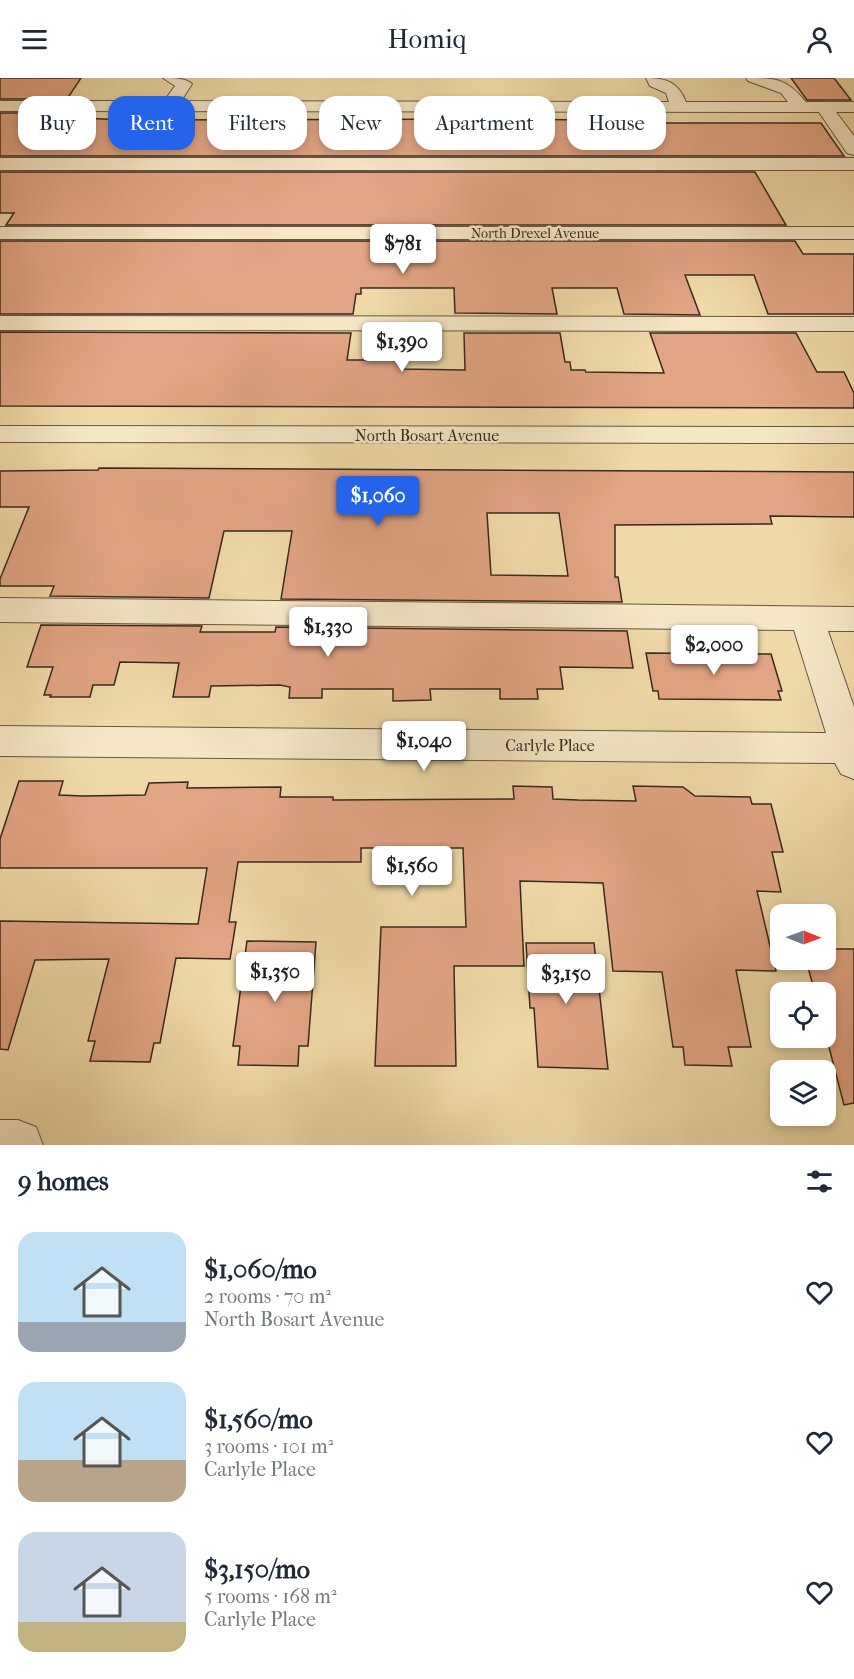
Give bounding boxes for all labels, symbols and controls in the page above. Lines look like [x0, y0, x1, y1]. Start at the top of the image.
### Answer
icon: menu [18, 23, 51, 56]
text: Homiq [388, 23, 466, 55]
icon: person [803, 23, 836, 56]
chip: Buy [18, 96, 96, 150]
chip: Rent [108, 96, 195, 150]
chip: Filters [207, 96, 307, 150]
chip: New [319, 96, 402, 150]
chip: Apartment [414, 96, 555, 150]
chip: House [567, 96, 666, 150]
pin: $781 [367, 224, 439, 275]
street label: North Drexel Avenue [471, 225, 599, 242]
text: $781 [384, 232, 422, 255]
pin: $1,390 [353, 322, 451, 373]
text: $1,390 [376, 330, 428, 353]
street label: North Bosart Avenue [355, 426, 499, 445]
pin: $1,060 [329, 476, 427, 527]
text: $1,060 [350, 484, 406, 507]
pin: $1,330 [279, 607, 377, 658]
text: $1,330 [303, 615, 353, 638]
pin: $2,000 [665, 625, 763, 676]
text: $2,000 [685, 633, 743, 656]
pin: $1,040 [375, 721, 473, 772]
text: $1,040 [396, 729, 452, 752]
street label: Carlyle Place [505, 736, 595, 755]
pin: $1,560 [363, 846, 461, 897]
text: $1,560 [386, 854, 438, 877]
north arrow [770, 904, 836, 970]
map controls [770, 904, 836, 1126]
pin: $1,350 [226, 952, 324, 1003]
pin: $3,150 [517, 954, 615, 1005]
text: $1,350 [250, 960, 300, 983]
text: $3,150 [541, 962, 591, 985]
button: locate [770, 982, 836, 1048]
button: layers [770, 1060, 836, 1126]
icon: filters [803, 1165, 836, 1198]
text: 9 homes [18, 1166, 109, 1197]
text: $1,060/mo [204, 1254, 317, 1285]
icon: home [66, 1256, 138, 1328]
icon: heart [803, 1276, 836, 1309]
text: 2 rooms · 70 m² [204, 1285, 331, 1308]
text: North Bosart Avenue [204, 1308, 384, 1331]
text: $1,560/mo [204, 1404, 313, 1435]
icon: home [66, 1406, 138, 1478]
icon: heart [803, 1426, 836, 1459]
text: 3 rooms · 101 m² [204, 1435, 333, 1458]
text: Carlyle Place [204, 1458, 316, 1481]
text: $3,150/mo [204, 1554, 310, 1585]
icon: home [66, 1556, 138, 1628]
icon: heart [803, 1576, 836, 1609]
text: 5 rooms · 168 m² [204, 1585, 337, 1608]
text: Carlyle Place [204, 1608, 316, 1631]

